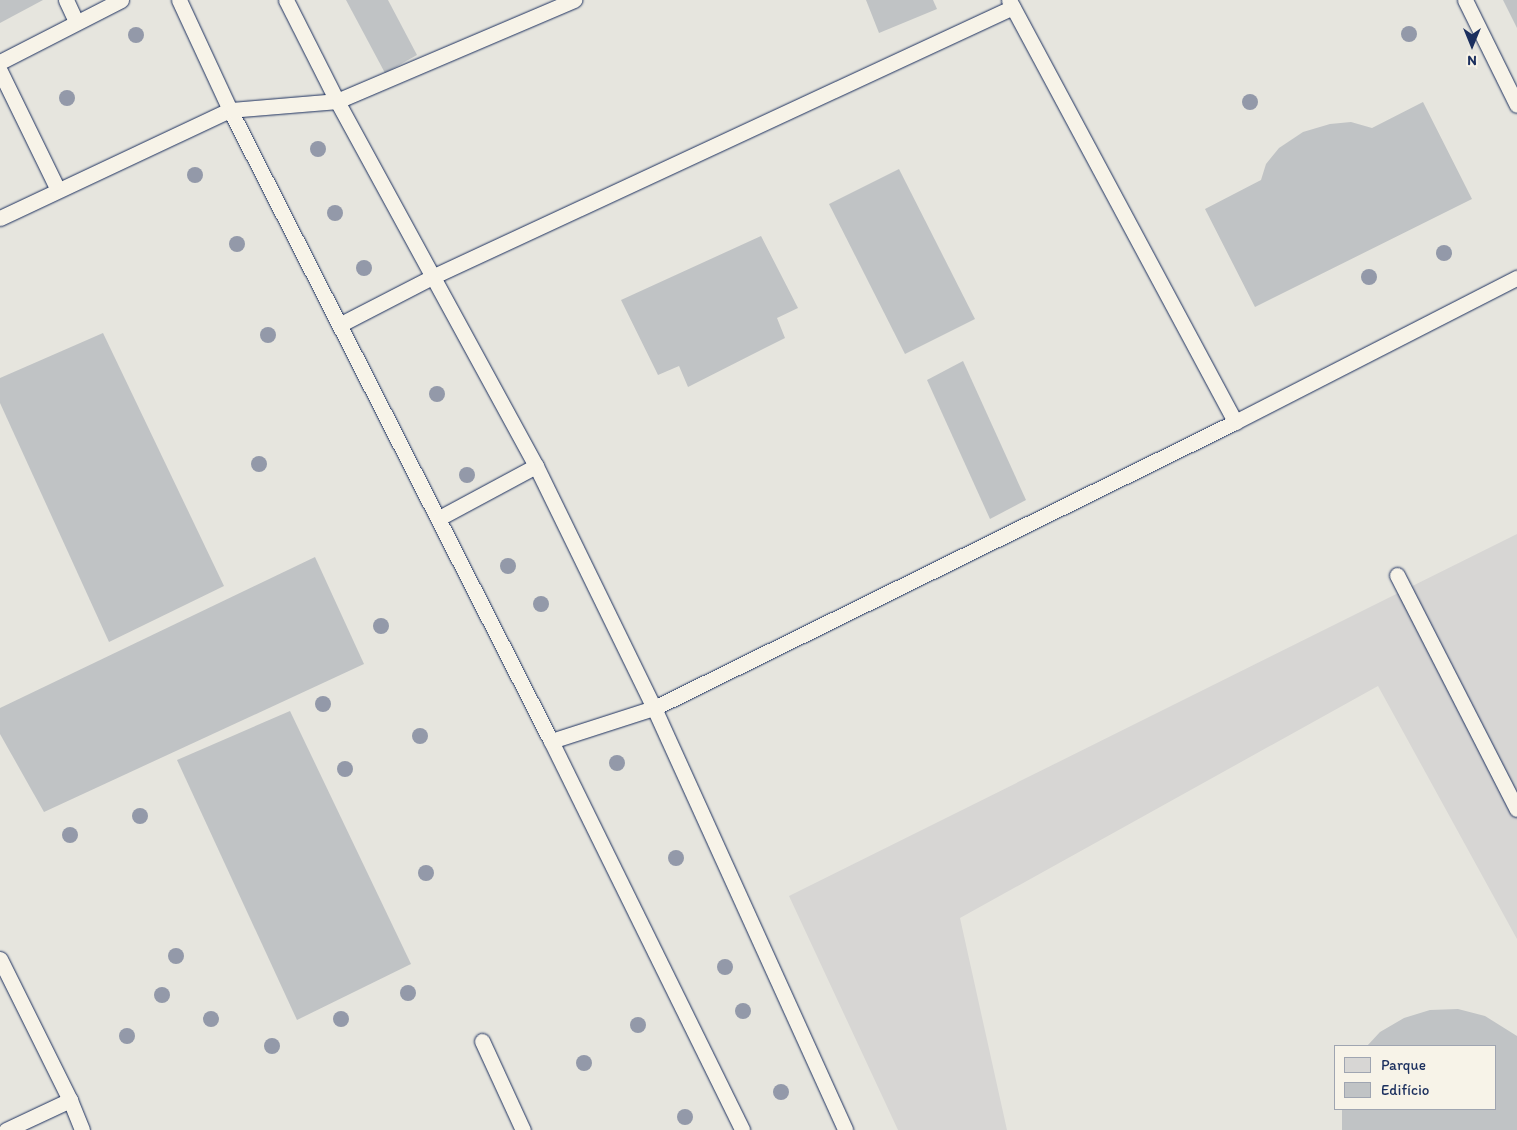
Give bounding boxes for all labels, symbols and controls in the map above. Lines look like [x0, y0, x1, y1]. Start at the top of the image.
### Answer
north arrow [1447, 20, 1497, 70]
text: N [1467, 52, 1477, 69]
legend [1334, 1045, 1497, 1110]
text: Parque [1381, 1056, 1426, 1074]
text: Edifício [1381, 1081, 1429, 1099]

